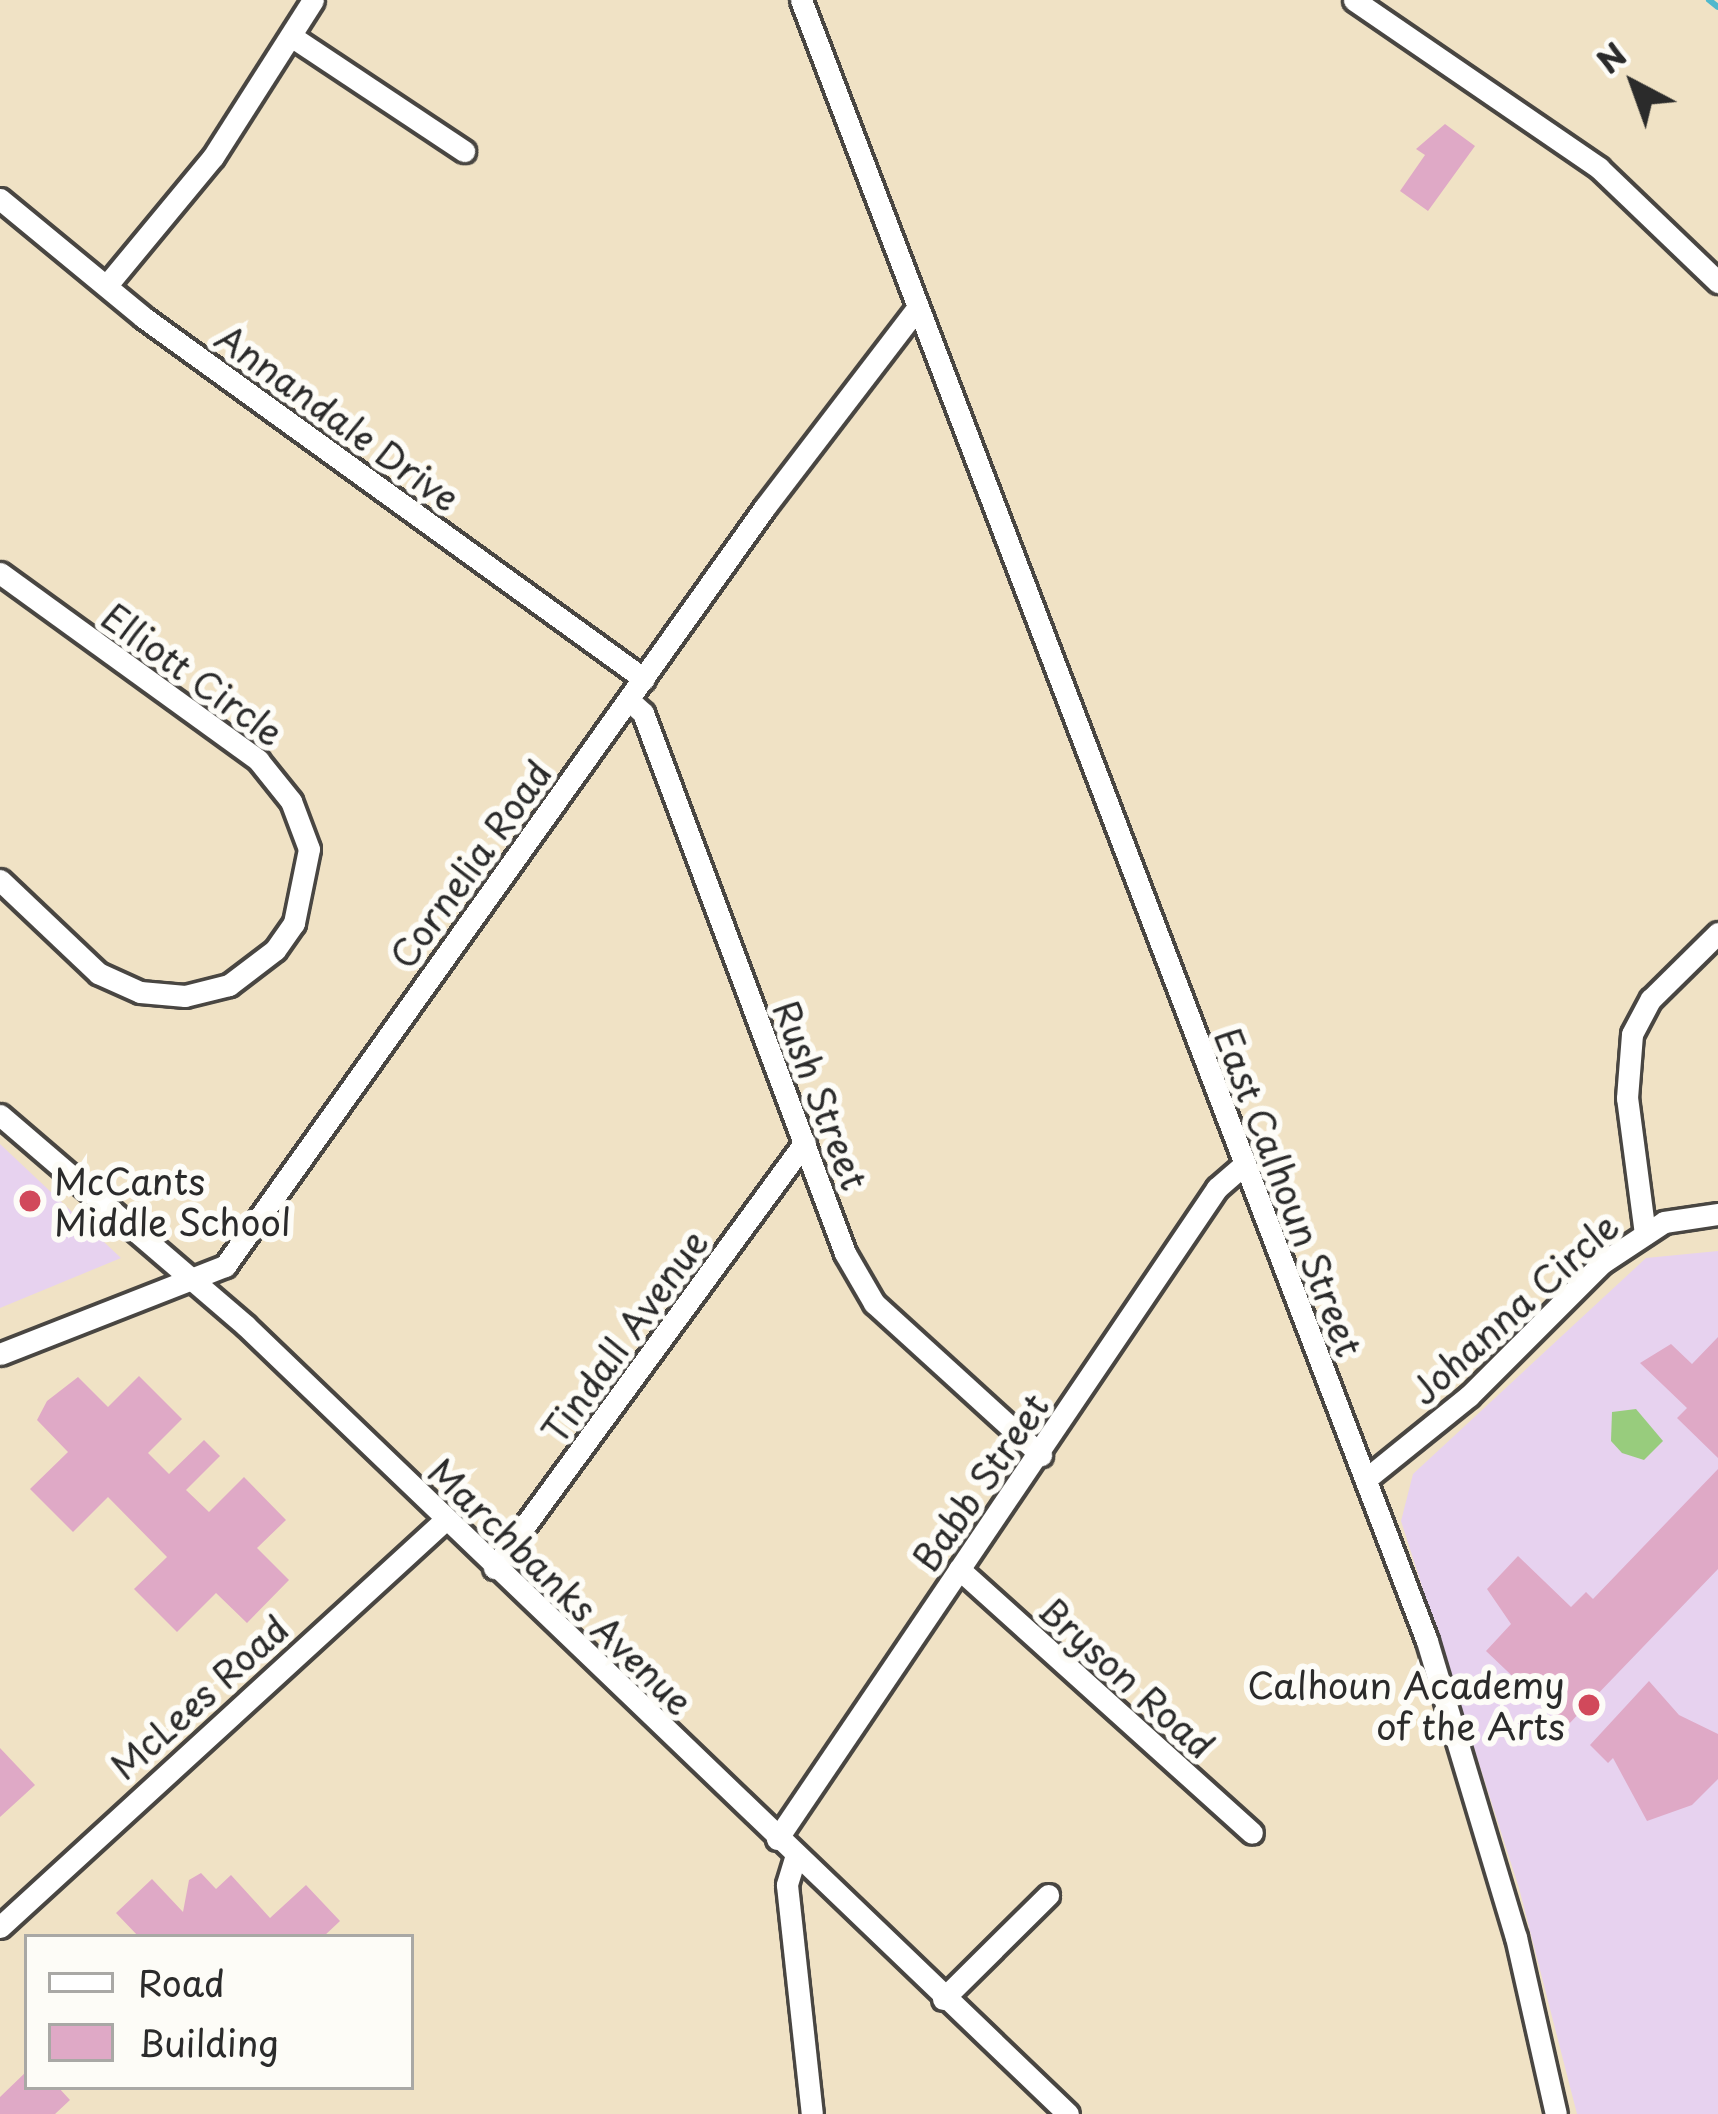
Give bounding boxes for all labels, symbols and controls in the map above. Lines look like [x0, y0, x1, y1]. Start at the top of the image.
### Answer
north arrow [1574, 24, 1694, 144]
text: N [1584, 29, 1637, 84]
street label: Annandale Drive [207, 313, 469, 521]
street label: Elliott Circle [93, 593, 293, 755]
street label: Cornelia Road [380, 751, 560, 977]
street label: Rush Street [765, 993, 877, 1197]
street label: East Calhoun Street [1206, 1021, 1372, 1363]
place label: McCants Middle School [54, 1158, 294, 1243]
marker: McCants Middle School [17, 1188, 43, 1214]
street label: Johanna Circle [1402, 1204, 1626, 1412]
street label: Tindall Avenue [532, 1221, 716, 1451]
street label: Babb Street [903, 1384, 1057, 1580]
street label: Marchbanks Avenue [420, 1449, 702, 1723]
street label: Bryson Road [1031, 1588, 1223, 1766]
street label: McLees Road [101, 1606, 297, 1788]
place label: Calhoun Academy of the Arts [1247, 1662, 1565, 1747]
marker: Calhoun Academy of the Arts [1576, 1692, 1602, 1718]
legend [24, 1934, 414, 2090]
text: Road [138, 1955, 225, 2009]
text: Building [138, 2015, 279, 2069]

